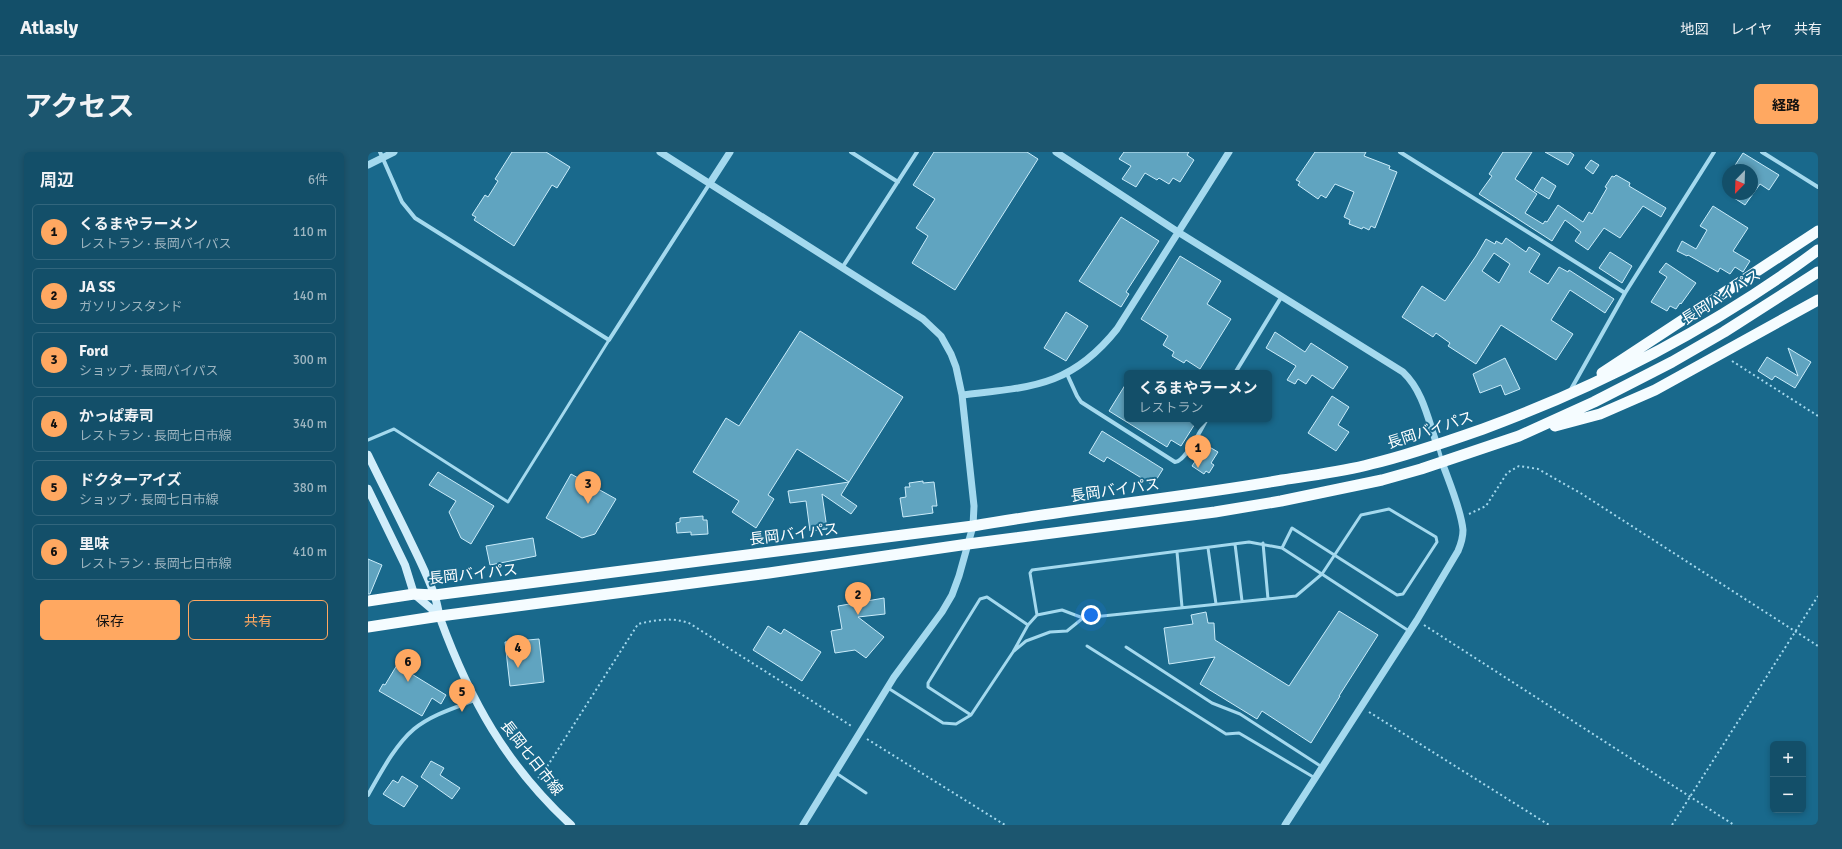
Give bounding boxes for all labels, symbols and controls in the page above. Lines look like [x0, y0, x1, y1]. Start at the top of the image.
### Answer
text: Atlasly [20, 16, 78, 40]
text: 地図 [1680, 21, 1708, 38]
text: レイヤ [1730, 21, 1772, 38]
text: 共有 [1794, 21, 1822, 38]
button: 経路 [1754, 84, 1818, 124]
text: アクセス [24, 90, 135, 124]
north arrow [1722, 164, 1758, 200]
text: 周辺 [40, 170, 74, 191]
text: 6件 [308, 172, 328, 188]
text: くるまやラーメン [79, 215, 198, 233]
text: 1 [50, 224, 58, 240]
text: 110 m [293, 224, 327, 240]
text: レストラン · 長岡バイパス [79, 236, 231, 252]
street label: 長岡バイパス [1678, 266, 1764, 328]
text: JA SS [79, 278, 115, 296]
text: 2 [50, 288, 58, 304]
text: 140 m [293, 288, 327, 304]
text: ガソリンスタンド [79, 299, 183, 315]
text: Ford [79, 342, 108, 360]
text: 3 [50, 352, 58, 368]
text: 300 m [293, 352, 327, 368]
text: ショップ · 長岡バイパス [79, 363, 218, 379]
popup [1124, 370, 1272, 422]
text: くるまやラーメン [1138, 379, 1258, 397]
text: レストラン [1138, 400, 1203, 416]
text: かっぱ寿司 [79, 407, 154, 425]
street label: 長岡バイパス [1385, 408, 1475, 452]
text: 4 [50, 416, 58, 432]
text: 340 m [293, 416, 327, 432]
text: レストラン · 長岡七日市線 [79, 428, 232, 444]
pin: 1 [1185, 435, 1211, 468]
text: ドクターアイズ [79, 471, 182, 489]
pin: 3 [575, 471, 601, 504]
street label: 長岡バイパス [1069, 475, 1161, 505]
text: 5 [50, 480, 58, 496]
text: 380 m [293, 480, 327, 496]
text: ショップ · 長岡七日市線 [79, 492, 219, 508]
street label: 長岡バイパス [748, 520, 840, 548]
text: 里味 [79, 535, 109, 553]
text: 6 [50, 544, 58, 560]
text: 410 m [293, 544, 327, 560]
text: レストラン · 長岡七日市線 [79, 556, 232, 572]
street label: 長岡バイパス [427, 560, 519, 588]
pin: 2 [845, 582, 871, 615]
button: 保存 [40, 600, 180, 640]
button: 共有 [188, 600, 328, 640]
your location [1081, 605, 1101, 625]
pin: 4 [505, 635, 531, 668]
pin: 6 [395, 649, 421, 682]
pin: 5 [449, 679, 475, 712]
street label: 長岡七日市線 [497, 717, 567, 799]
map controls [1770, 741, 1806, 813]
button: + [1770, 741, 1806, 777]
button: − [1770, 777, 1806, 813]

